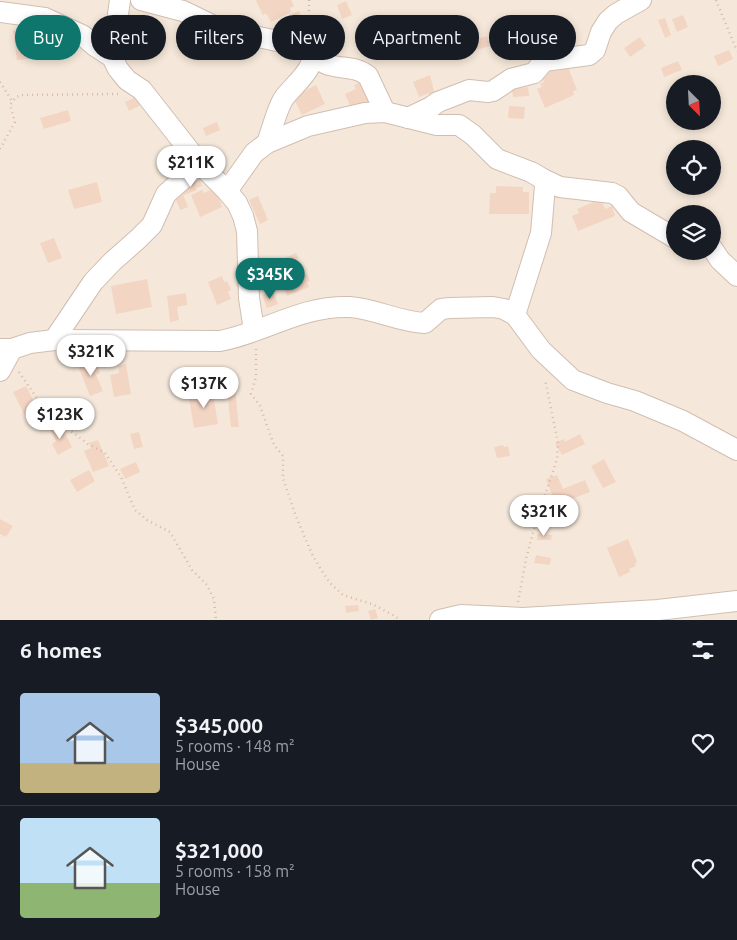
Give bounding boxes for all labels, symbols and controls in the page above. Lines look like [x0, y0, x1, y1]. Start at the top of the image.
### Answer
chip: Buy [15, 15, 81, 60]
chip: Rent [91, 15, 166, 60]
chip: Filters [176, 15, 262, 60]
chip: New [272, 15, 345, 60]
chip: Apartment [355, 15, 479, 60]
chip: House [489, 15, 576, 60]
north arrow [666, 75, 721, 130]
map controls [666, 75, 721, 260]
button: locate [666, 140, 721, 195]
pin: $211K [156, 146, 226, 188]
text: $211K [168, 153, 214, 171]
button: layers [666, 205, 721, 260]
pin: $345K [235, 258, 305, 300]
text: $345K [247, 265, 293, 283]
pin: $321K [56, 334, 126, 377]
text: $321K [68, 342, 114, 360]
pin: $137K [169, 366, 239, 409]
text: $137K [181, 374, 227, 392]
pin: $123K [25, 398, 95, 440]
text: $123K [37, 405, 83, 423]
pin: $321K [509, 494, 579, 537]
text: $321K [521, 502, 567, 520]
icon: filters [689, 636, 717, 664]
text: 6 homes [20, 638, 102, 662]
icon: home [60, 713, 120, 773]
text: $345,000 [175, 713, 263, 737]
icon: heart [689, 729, 717, 757]
text: 5 rooms · 148 m² [175, 737, 295, 755]
text: House [175, 755, 220, 773]
icon: home [60, 838, 120, 898]
text: $321,000 [175, 838, 263, 862]
icon: heart [689, 854, 717, 882]
text: 5 rooms · 158 m² [175, 862, 295, 880]
text: House [175, 880, 220, 898]

